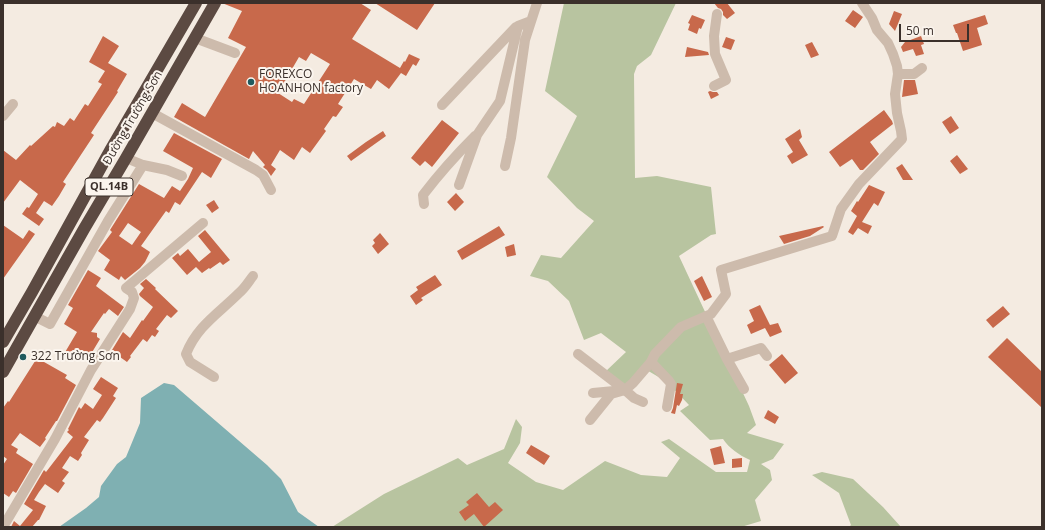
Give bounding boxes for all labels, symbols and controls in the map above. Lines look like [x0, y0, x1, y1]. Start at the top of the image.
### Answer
scale bar [901, 16, 971, 42]
text: 50 m [906, 22, 934, 39]
street label: Đường Trường Sơn [100, 68, 166, 168]
place label: FOREXCO HOANHON factory [259, 68, 363, 96]
marker: FOREXCO HOANHON factory [246, 77, 256, 87]
road number: QL.14B [85, 178, 133, 196]
place label: 322 Trường Sơn [31, 350, 120, 364]
marker: 322 Trường Sơn [18, 352, 28, 362]

